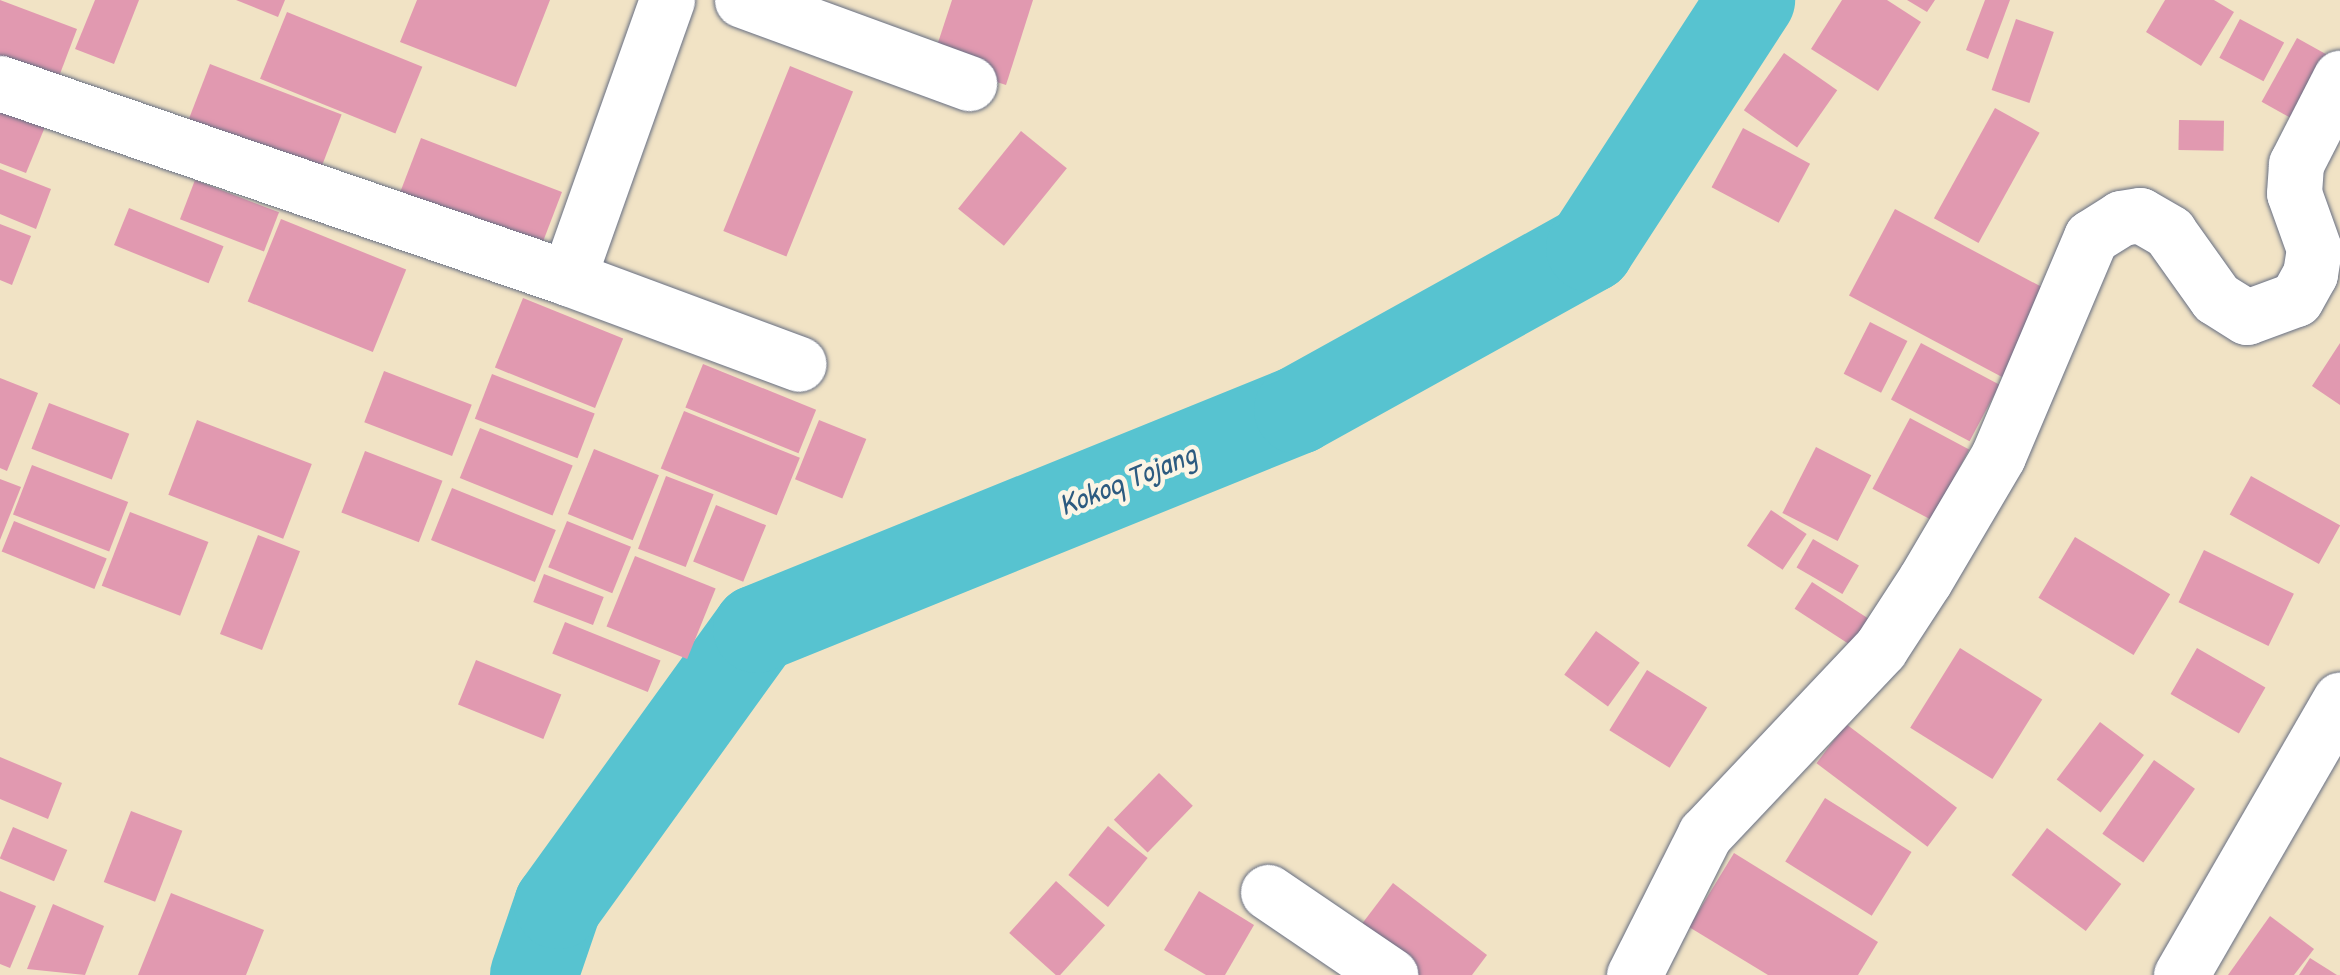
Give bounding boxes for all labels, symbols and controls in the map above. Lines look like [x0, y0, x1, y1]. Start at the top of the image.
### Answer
water label: Kokoq Tojang [1053, 435, 1201, 523]

